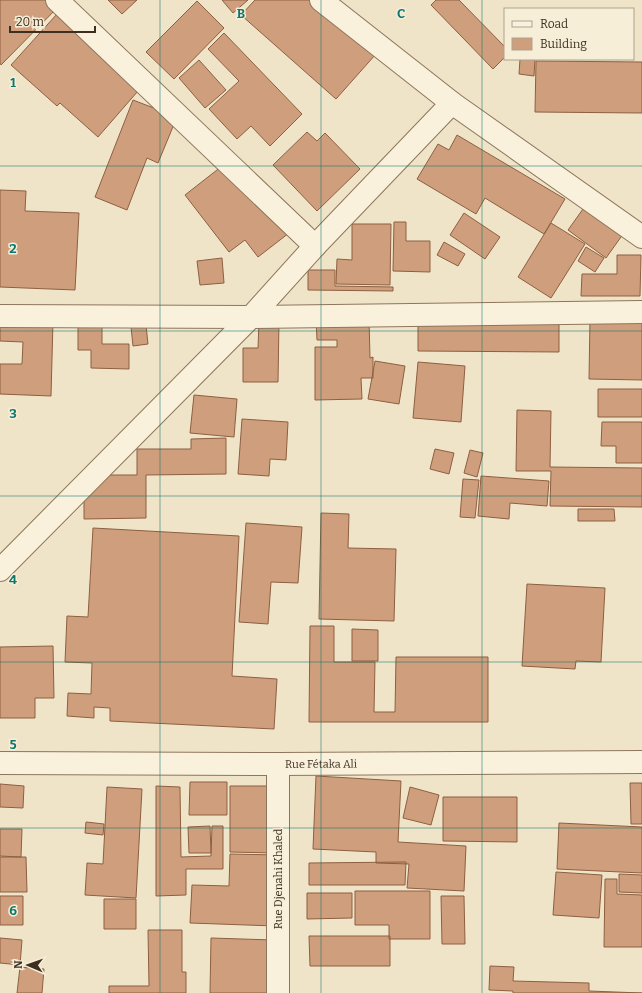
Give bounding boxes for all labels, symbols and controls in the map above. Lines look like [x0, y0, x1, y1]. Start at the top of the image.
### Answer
text: B [237, 6, 245, 21]
text: C [397, 6, 405, 21]
scale bar [10, 8, 95, 34]
legend [504, 8, 634, 60]
text: 20 m [16, 15, 45, 29]
text: Road [540, 17, 568, 31]
text: Building [540, 37, 587, 51]
text: 1 [10, 75, 16, 90]
text: 2 [9, 241, 17, 256]
text: 3 [9, 406, 17, 421]
text: 4 [9, 572, 17, 587]
text: 5 [9, 737, 17, 752]
street label: Rue Fétaka Ali [285, 757, 358, 770]
street label: Rue Djenahi Khaled [272, 828, 285, 929]
text: 6 [9, 903, 17, 918]
north arrow [8, 945, 48, 985]
text: N [12, 960, 25, 969]

